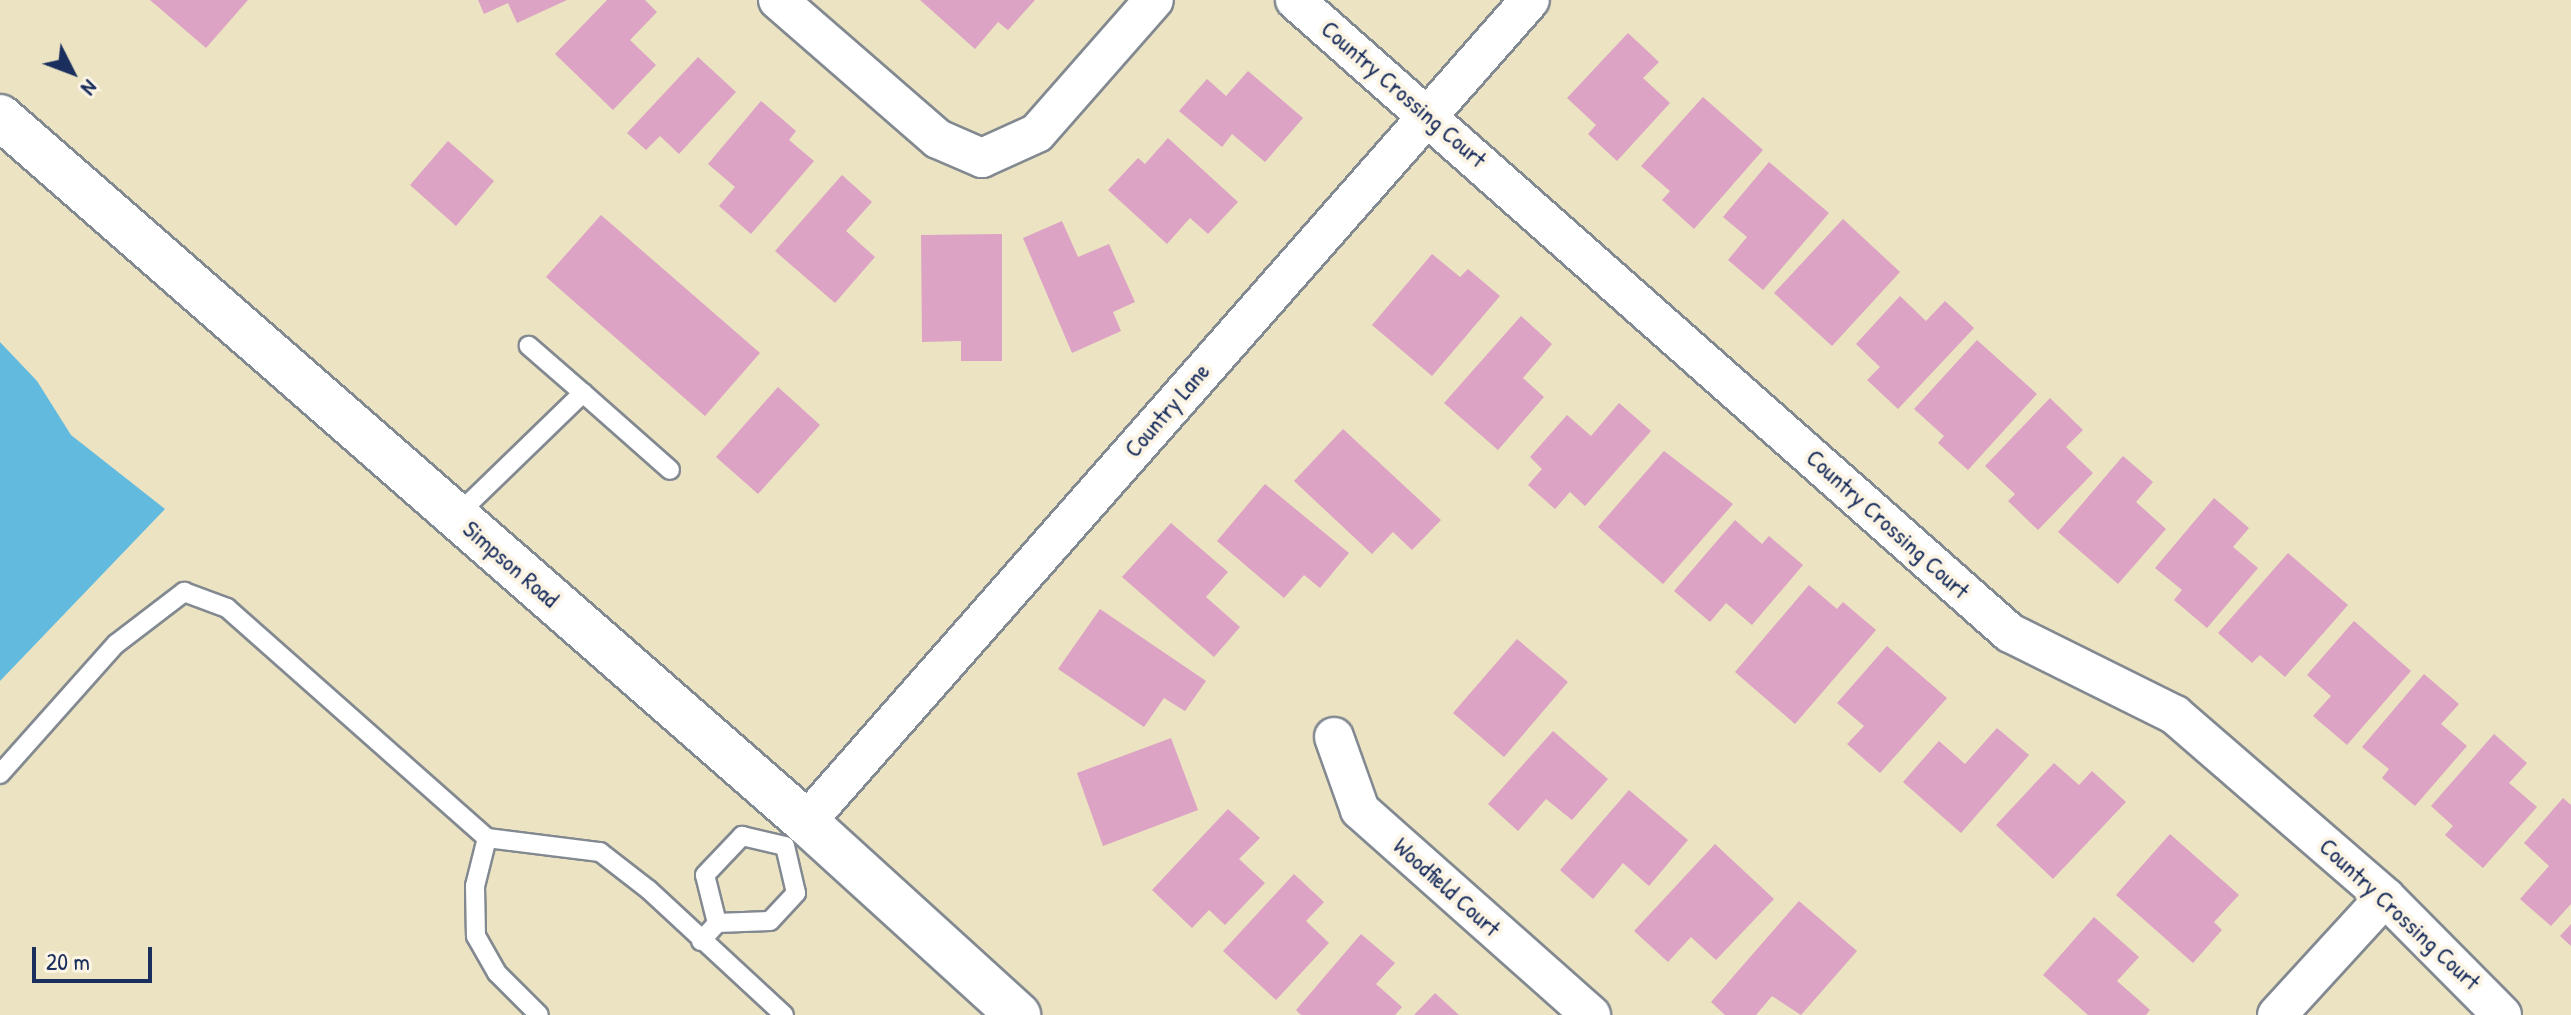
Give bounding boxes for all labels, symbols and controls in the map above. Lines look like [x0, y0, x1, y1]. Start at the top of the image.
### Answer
street label: Country Crossing Court [1316, 14, 1492, 174]
north arrow [32, 32, 112, 112]
text: N [75, 74, 105, 102]
street label: Country Lane [1118, 357, 1216, 463]
street label: Country Crossing Court [1801, 443, 1975, 605]
street label: Simpson Road [457, 515, 565, 613]
street label: Woodfield Court [1388, 832, 1506, 942]
street label: Country Crossing Court [2314, 832, 2486, 996]
scale bar [36, 931, 156, 981]
text: 20 m [46, 945, 90, 977]

